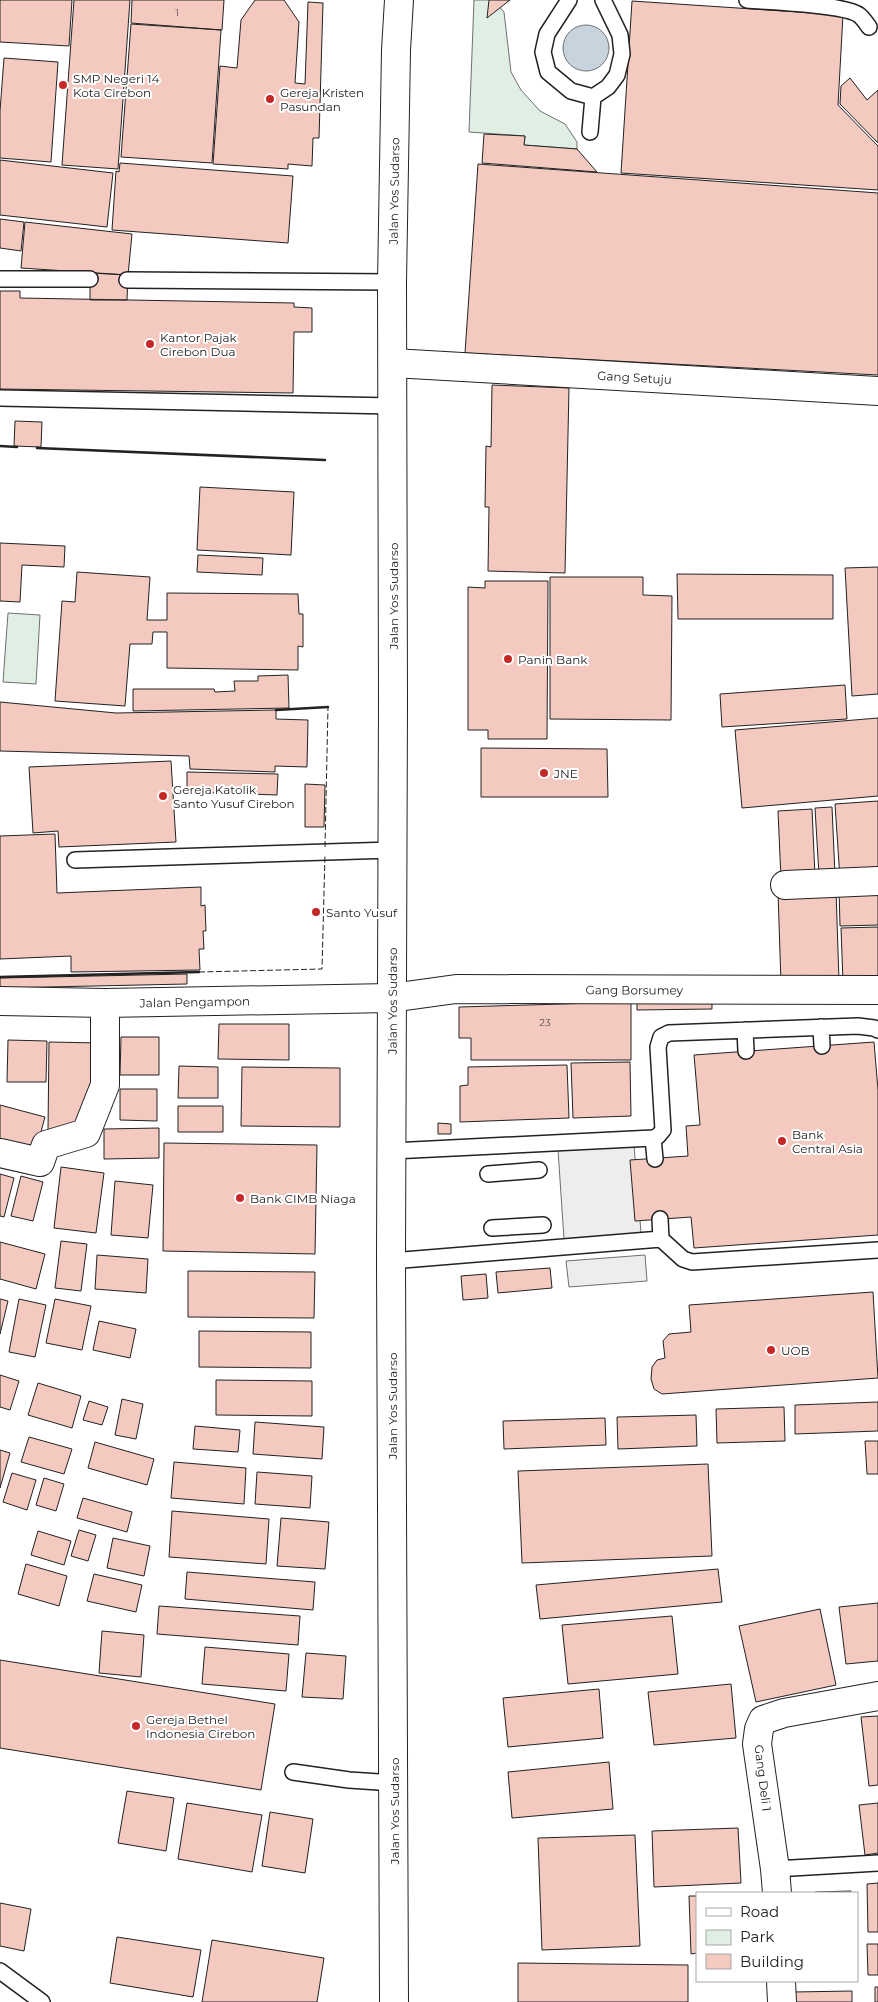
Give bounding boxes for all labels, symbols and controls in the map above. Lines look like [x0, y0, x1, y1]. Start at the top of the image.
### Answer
house number: 1 [175, 6, 179, 19]
place label: SMP Negeri 14 Kota Cirebon [73, 71, 159, 100]
marker: SMP Negeri 14 Kota Cirebon [57, 79, 69, 91]
place label: Gereja Kristen Pasundan [280, 85, 364, 114]
marker: Gereja Kristen Pasundan [264, 93, 276, 105]
street label: Jalan Yos Sudarso [385, 137, 402, 246]
place label: Kantor Pajak Cirebon Dua [160, 330, 238, 359]
marker: Kantor Pajak Cirebon Dua [144, 338, 156, 350]
street label: Gang Setuju [597, 367, 672, 387]
street label: Jalan Yos Sudarso [386, 543, 401, 650]
place label: Panin Bank [518, 652, 588, 667]
marker: Panin Bank [502, 653, 514, 665]
place label: JNE [553, 766, 578, 781]
marker: JNE [538, 767, 550, 779]
place label: Gereja Katolik Santo Yusuf Cirebon [173, 782, 295, 811]
marker: Gereja Katolik Santo Yusuf Cirebon [157, 790, 169, 802]
place label: Santo Yusuf [326, 905, 398, 920]
marker: Santo Yusuf [310, 906, 322, 918]
street label: Jalan Yos Sudarso [384, 947, 400, 1056]
street label: Gang Borsumey [585, 982, 684, 997]
street label: Jalan Pengampon [139, 993, 250, 1010]
house number: 23 [539, 1016, 551, 1029]
place label: Bank Central Asia [792, 1127, 863, 1156]
marker: Bank Central Asia [776, 1135, 788, 1147]
place label: Bank CIMB Niaga [250, 1191, 356, 1206]
marker: Bank CIMB Niaga [234, 1192, 246, 1204]
place label: UOB [781, 1343, 810, 1358]
marker: UOB [765, 1344, 777, 1356]
street label: Jalan Yos Sudarso [385, 1353, 400, 1460]
place label: Gereja Bethel Indonesia Cirebon [146, 1712, 255, 1741]
marker: Gereja Bethel Indonesia Cirebon [130, 1720, 142, 1732]
street label: Gang Deli 1 [751, 1744, 775, 1812]
street label: Jalan Yos Sudarso [387, 1758, 402, 1865]
legend [696, 1892, 858, 1982]
text: Road [740, 1902, 779, 1921]
text: Park [740, 1927, 774, 1946]
text: Building [740, 1952, 804, 1971]

